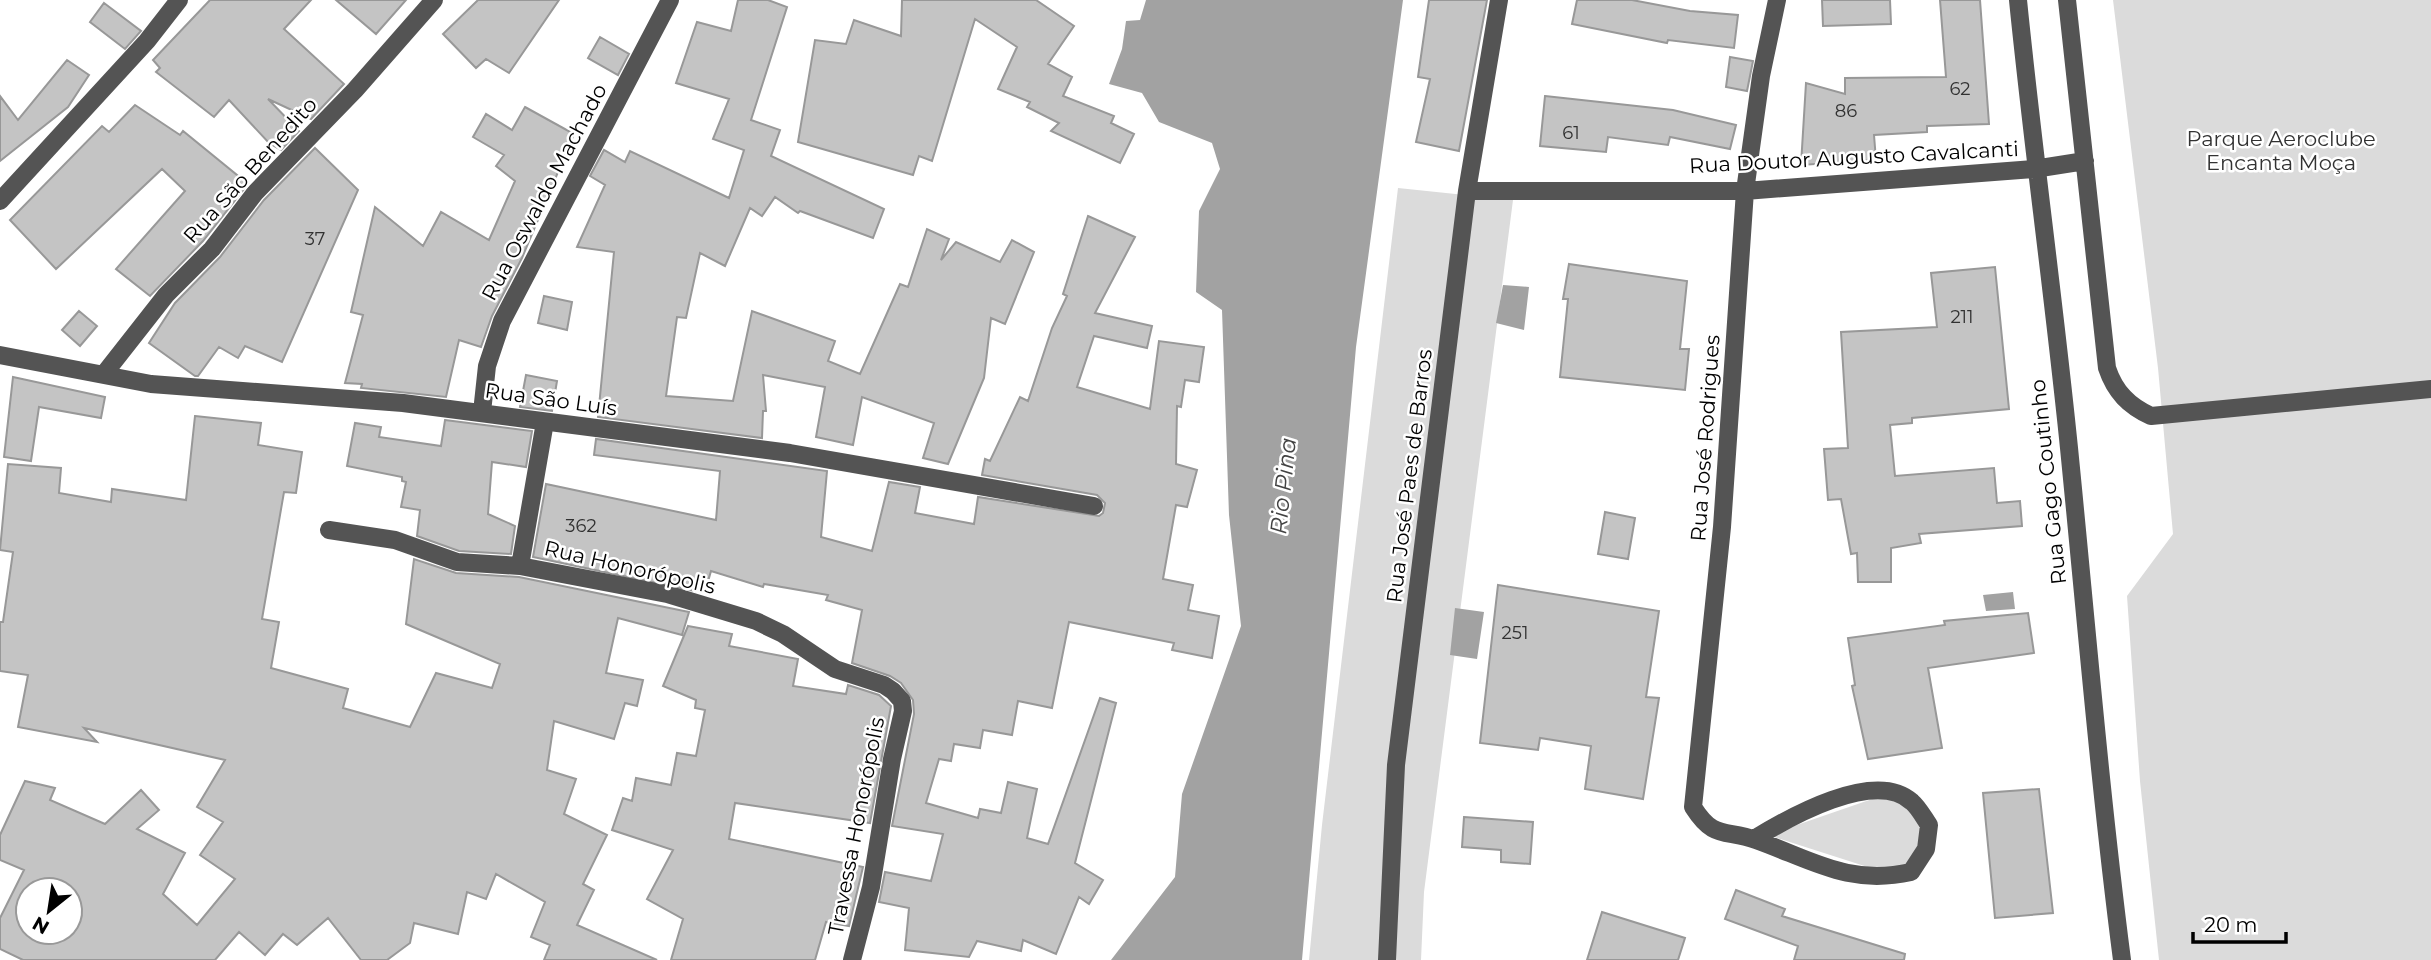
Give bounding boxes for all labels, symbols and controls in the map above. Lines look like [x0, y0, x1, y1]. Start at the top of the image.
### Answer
house number: 62 [1949, 78, 1971, 100]
street label: Rua Oswaldo Machado [476, 79, 612, 305]
street label: Rua São Benedito [178, 92, 322, 248]
house number: 86 [1835, 100, 1857, 122]
house number: 61 [1562, 122, 1580, 144]
park label: Parque Aeroclube Encanta Moça [2186, 126, 2376, 175]
street label: Rua Doutor Augusto Cavalcanti [1689, 136, 2019, 178]
house number: 37 [305, 228, 325, 250]
house number: 211 [1950, 306, 1974, 328]
street label: Rua José Rodrigues [1685, 334, 1725, 542]
street label: Rua José Paes de Barros [1381, 348, 1437, 604]
street label: Rua São Luís [483, 377, 619, 421]
street label: Rua Gago Coutinho [2025, 378, 2071, 586]
water label: Rio Pina [1264, 436, 1302, 536]
house number: 362 [565, 515, 597, 537]
street label: Rua Honorópolis [542, 535, 718, 599]
house number: 251 [1502, 622, 1528, 644]
street label: Travessa Honorópolis [823, 715, 889, 937]
north arrow [14, 876, 84, 946]
scale bar [2193, 900, 2286, 944]
text: N [28, 911, 53, 939]
text: 20 m [2204, 912, 2258, 937]

